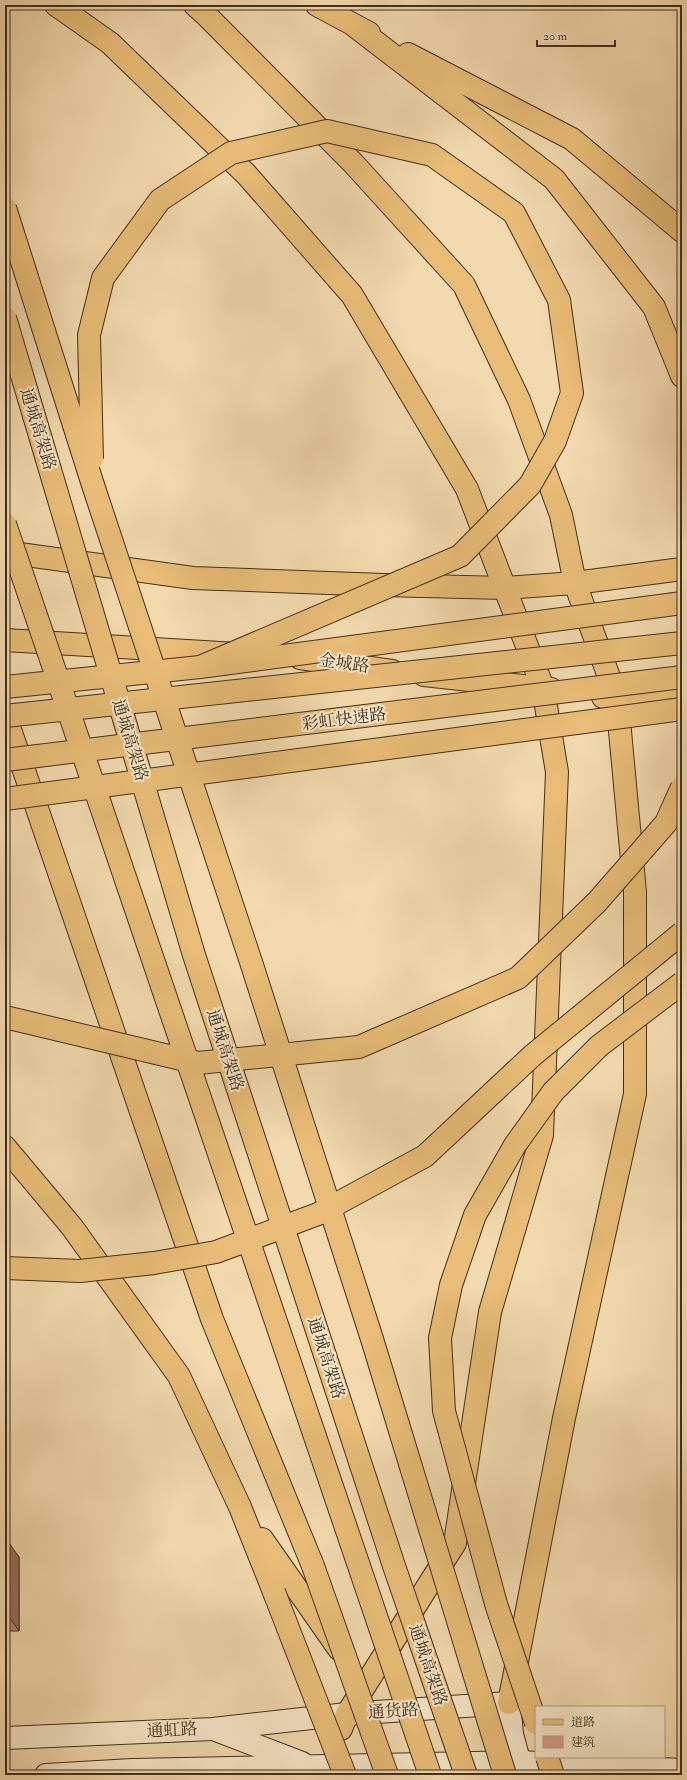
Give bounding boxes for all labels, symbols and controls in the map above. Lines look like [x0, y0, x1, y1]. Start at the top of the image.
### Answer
scale bar [537, 22, 615, 48]
text: 20 m [543, 29, 568, 44]
street label: 通城高架路 [16, 385, 60, 473]
street label: 金城路 [317, 649, 371, 677]
street label: 通城高架路 [108, 696, 152, 784]
street label: 彩虹快速路 [301, 703, 387, 735]
street label: 通城高架路 [202, 1006, 248, 1094]
street label: 通城高架路 [303, 1314, 349, 1402]
street label: 通城高架路 [404, 1621, 452, 1709]
street label: 通货路 [367, 1699, 419, 1723]
legend [535, 1706, 665, 1758]
text: 道路 [571, 1715, 595, 1730]
street label: 通虹路 [146, 1718, 198, 1742]
text: 建筑 [571, 1735, 595, 1750]

